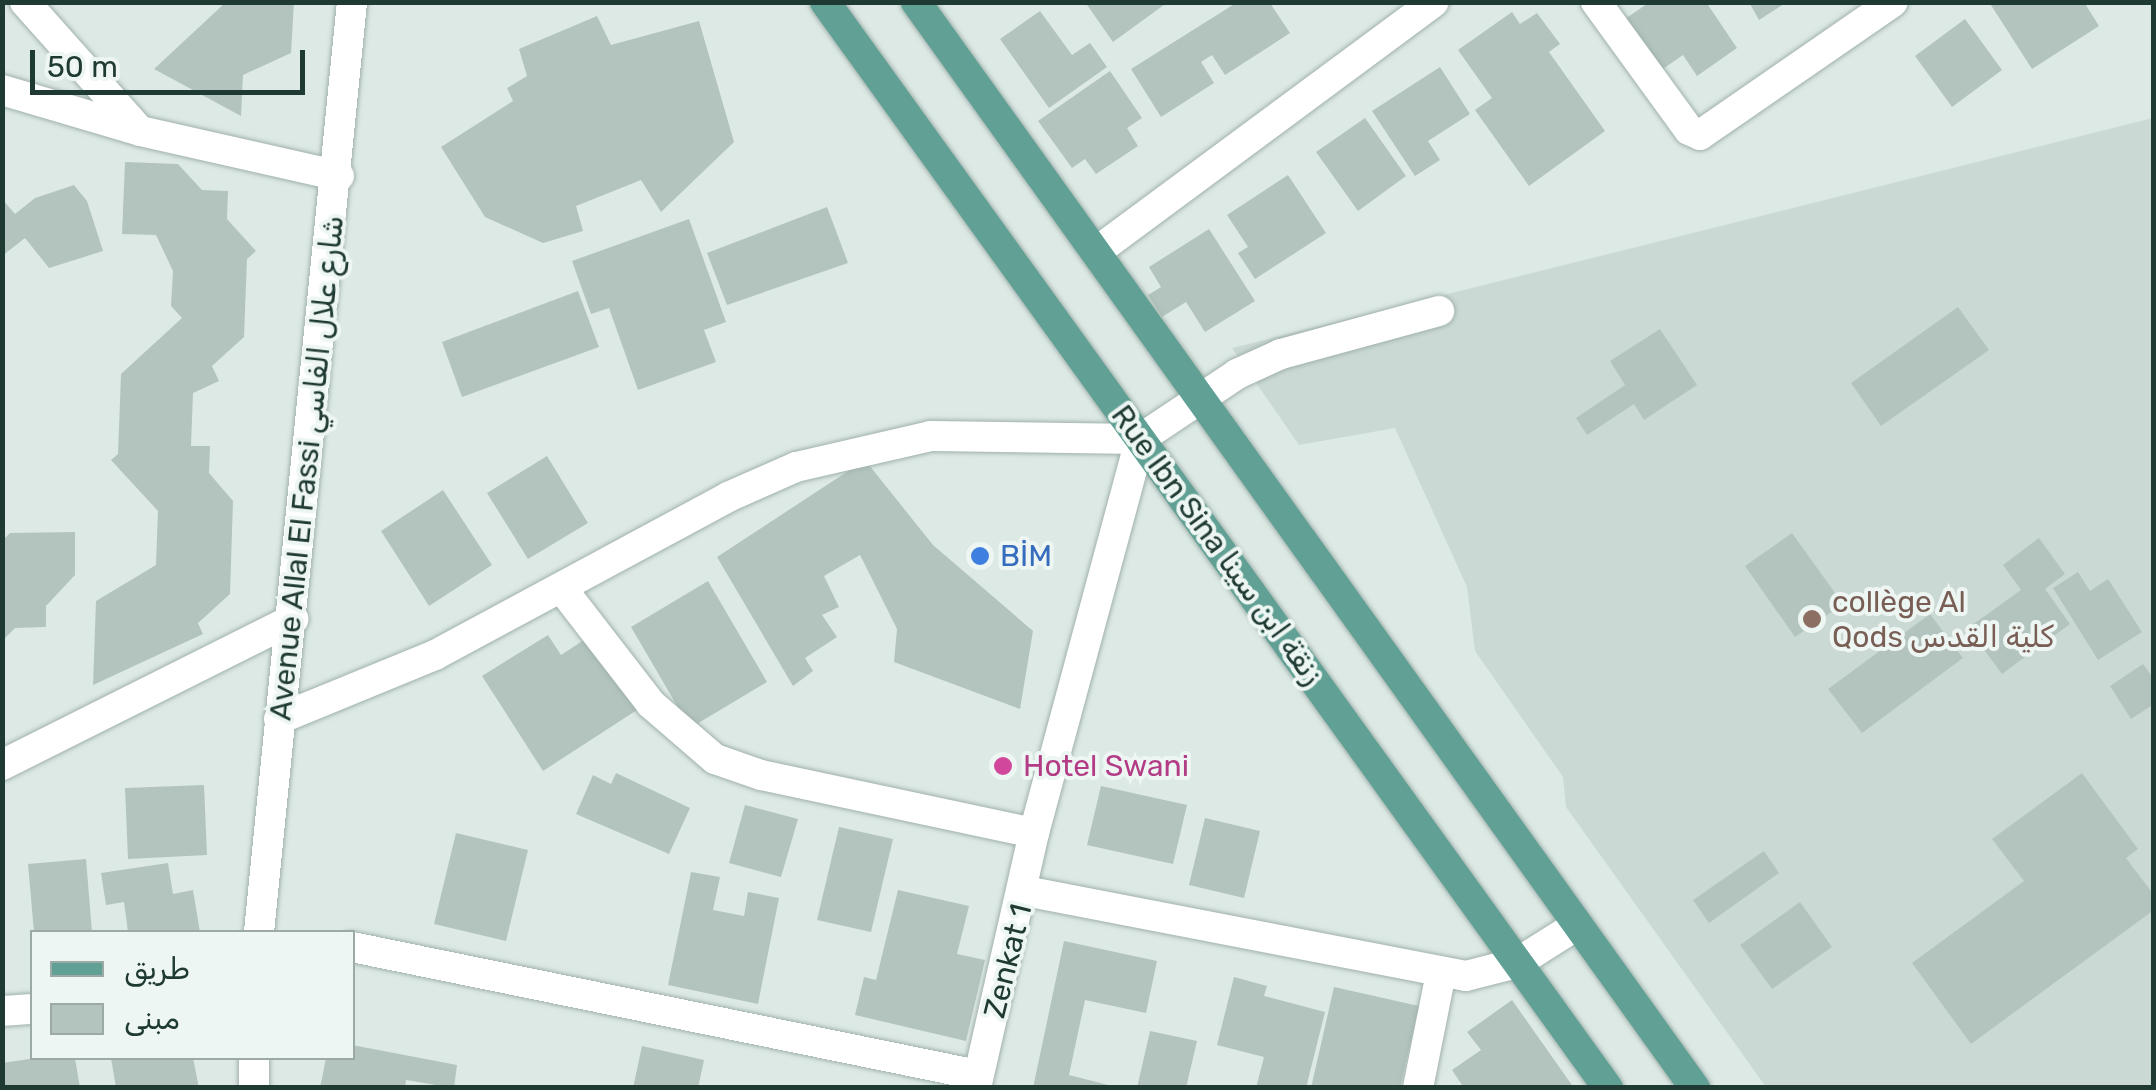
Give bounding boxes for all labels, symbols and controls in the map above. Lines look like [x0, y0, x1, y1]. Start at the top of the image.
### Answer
scale bar [35, 30, 310, 92]
text: 50 m [47, 49, 118, 85]
street label: Avenue Allal El Fassi شارع علال الفاسي [263, 213, 351, 723]
street label: Rue Ibn Sina زنقة ابن سينا [1104, 398, 1330, 692]
place label: BİM [1000, 538, 1052, 574]
marker: BİM [969, 545, 991, 567]
place label: collège Al Qods كلية القدس [1832, 584, 2054, 654]
marker: collège Al Qods كلية القدس [1801, 608, 1823, 630]
place label: Hotel Swani [1023, 748, 1189, 784]
marker: Hotel Swani [992, 755, 1014, 777]
street label: Zenkat 1 [976, 900, 1040, 1022]
legend [30, 930, 355, 1060]
text: طريق [124, 951, 190, 987]
text: مبنى [124, 1001, 180, 1037]

